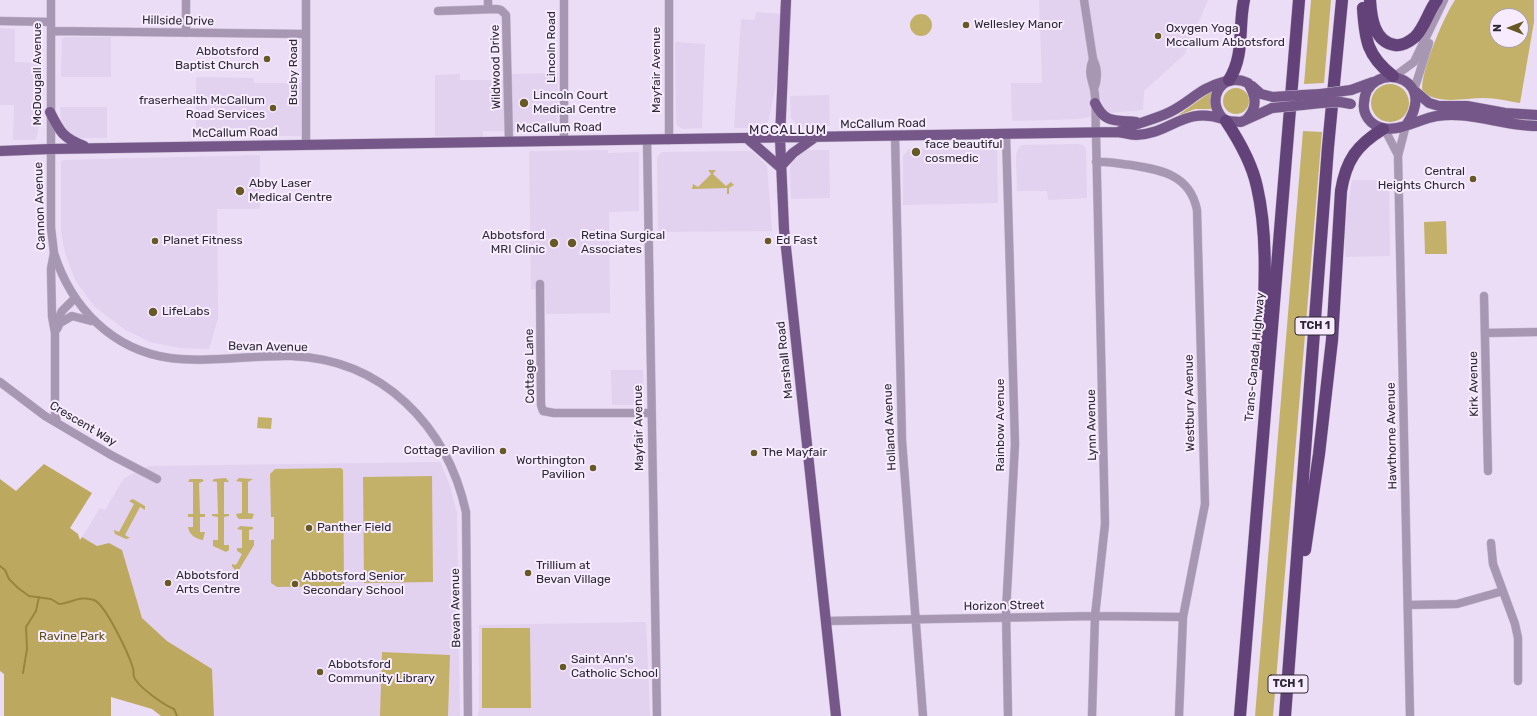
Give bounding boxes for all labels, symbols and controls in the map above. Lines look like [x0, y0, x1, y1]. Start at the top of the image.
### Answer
north arrow [1489, 8, 1529, 48]
street label: Lincoln Road [545, 11, 559, 83]
street label: Hillside Drive [142, 13, 214, 29]
place label: Wellesley Manor [974, 18, 1063, 32]
marker: Wellesley Manor [961, 20, 971, 30]
street label: McDougall Avenue [31, 22, 45, 126]
place label: Oxygen Yoga Mccallum Abbotsford [1166, 22, 1285, 50]
street label: Wildwood Drive [488, 24, 504, 110]
text: N [1491, 24, 1504, 32]
street label: Mayfair Avenue [650, 27, 664, 113]
marker: Oxygen Yoga Mccallum Abbotsford [1153, 31, 1163, 41]
street label: Busby Road [287, 39, 301, 105]
place label: Abbotsford Baptist Church [175, 45, 259, 73]
marker: Abbotsford Baptist Church [262, 54, 272, 64]
place label: Lincoln Court Medical Centre [533, 89, 616, 117]
place label: fraserhealth McCallum Road Services [139, 94, 265, 122]
marker: Lincoln Court Medical Centre [518, 97, 530, 109]
marker: fraserhealth McCallum Road Services [268, 103, 278, 113]
street label: McCallum Road [840, 116, 926, 132]
street label: McCallum Road [516, 120, 602, 136]
district label: MCCALLUM [749, 122, 827, 138]
street label: McCallum Road [192, 125, 278, 141]
place label: face beautiful cosmedic [925, 138, 1003, 166]
marker: face beautiful cosmedic [910, 146, 922, 158]
street label: Cannon Avenue [31, 162, 49, 250]
place label: Central Heights Church [1378, 165, 1465, 193]
marker: Central Heights Church [1468, 174, 1478, 184]
place label: Abby Laser Medical Centre [249, 177, 332, 205]
marker: Abby Laser Medical Centre [234, 185, 246, 197]
place label: Abbotsford MRI Clinic [482, 229, 545, 257]
place label: Retina Surgical Associates [581, 229, 665, 257]
place label: Planet Fitness [163, 234, 243, 248]
place label: Ed Fast [776, 234, 817, 248]
marker: Planet Fitness [150, 236, 160, 246]
marker: Ed Fast [763, 236, 773, 246]
marker: Abbotsford MRI Clinic [548, 237, 560, 249]
marker: Retina Surgical Associates [566, 237, 578, 249]
street label: Trans-Canada Highway [1242, 292, 1268, 422]
place label: LifeLabs [162, 305, 210, 319]
marker: LifeLabs [147, 306, 159, 318]
road number: TCH 1 [1295, 317, 1335, 335]
street label: Marshall Road [774, 320, 796, 400]
street label: Cottage Lane [522, 328, 538, 404]
street label: Bevan Avenue [228, 339, 308, 355]
street label: Kirk Avenue [1466, 351, 1482, 417]
street label: Westbury Avenue [1182, 354, 1198, 452]
street label: Rainbow Avenue [994, 378, 1008, 472]
street label: Hawthorne Avenue [1384, 382, 1400, 490]
street label: Holland Avenue [881, 383, 899, 471]
street label: Mayfair Avenue [631, 385, 647, 471]
street label: Lynn Avenue [1084, 389, 1100, 461]
street label: Crescent Way [47, 398, 119, 450]
place label: Cottage Pavilion [404, 444, 495, 458]
marker: Cottage Pavilion [498, 446, 508, 456]
place label: The Mayfair [762, 446, 827, 460]
marker: The Mayfair [749, 448, 759, 458]
place label: Worthington Pavilion [516, 454, 585, 482]
marker: Worthington Pavilion [588, 463, 598, 473]
place label: Panther Field [317, 521, 391, 535]
marker: Panther Field [304, 523, 314, 533]
place label: Trillium at Bevan Village [536, 559, 611, 587]
street label: Bevan Avenue [448, 568, 464, 648]
marker: Trillium at Bevan Village [523, 568, 533, 578]
place label: Abbotsford Arts Centre [176, 569, 240, 597]
place label: Abbotsford Senior Secondary School [303, 570, 405, 598]
marker: Abbotsford Arts Centre [163, 578, 173, 588]
marker: Abbotsford Senior Secondary School [290, 579, 300, 589]
street label: Horizon Street [964, 598, 1044, 614]
park label: Ravine Park [39, 630, 105, 644]
place label: Saint Ann's Catholic School [571, 653, 658, 681]
place label: Abbotsford Community Library [328, 658, 435, 686]
marker: Saint Ann's Catholic School [558, 662, 568, 672]
marker: Abbotsford Community Library [315, 667, 325, 677]
road number: TCH 1 [1268, 675, 1308, 693]

